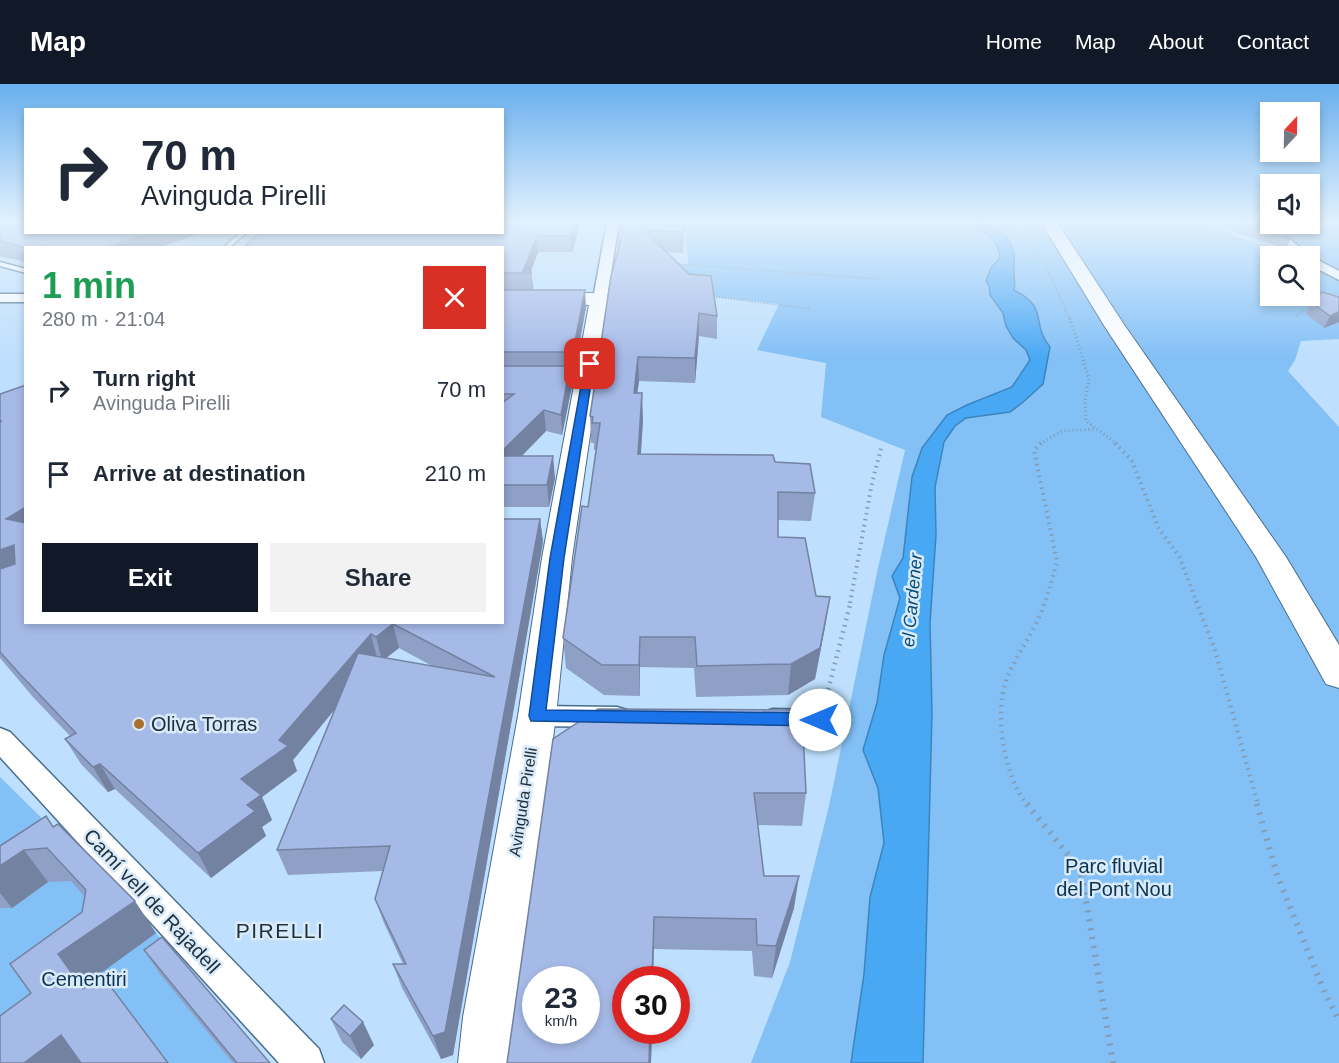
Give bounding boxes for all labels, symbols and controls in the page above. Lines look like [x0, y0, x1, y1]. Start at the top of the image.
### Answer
text: Map [30, 26, 86, 57]
text: Home [986, 30, 1042, 53]
text: Map [1075, 30, 1116, 53]
text: About [1149, 30, 1204, 53]
text: Contact [1237, 30, 1309, 53]
north arrow [1260, 102, 1320, 162]
map controls [1260, 102, 1320, 306]
icon: right [42, 132, 120, 210]
text: 70 m [141, 132, 237, 179]
button: sound [1260, 174, 1320, 234]
text: Avinguda Pirelli [141, 181, 327, 211]
button: search [1260, 246, 1320, 306]
text: 1 min [42, 265, 136, 306]
button: close [423, 266, 486, 329]
text: 280 m · 21:04 [42, 308, 165, 330]
pin [564, 338, 615, 389]
icon: arrive [573, 347, 606, 380]
text: Turn right [93, 366, 195, 391]
icon: right [42, 374, 75, 407]
text: 70 m [437, 377, 486, 402]
text: Avinguda Pirelli [93, 392, 231, 414]
icon: arrive [42, 458, 75, 491]
text: Arrive at destination [93, 461, 306, 486]
text: 210 m [425, 461, 486, 486]
button: Exit [42, 543, 258, 612]
button: Share [270, 543, 486, 612]
water label: el Cardener [898, 551, 926, 648]
position arrow [788, 688, 852, 752]
place label: Oliva Torras [151, 713, 257, 735]
marker: Oliva Torras [132, 717, 146, 731]
street label: Avinguda Pirelli [506, 746, 540, 858]
street label: Camí vell de Rajadell [80, 824, 224, 978]
park label: Parc fluvial del Pont Nou [1056, 855, 1172, 900]
district label: PIRELLI [236, 919, 324, 942]
speed limit sign: 30 [612, 966, 690, 1044]
park label: Cementiri [41, 968, 127, 990]
text: 23 [544, 981, 578, 1014]
text: km/h [545, 1012, 577, 1029]

